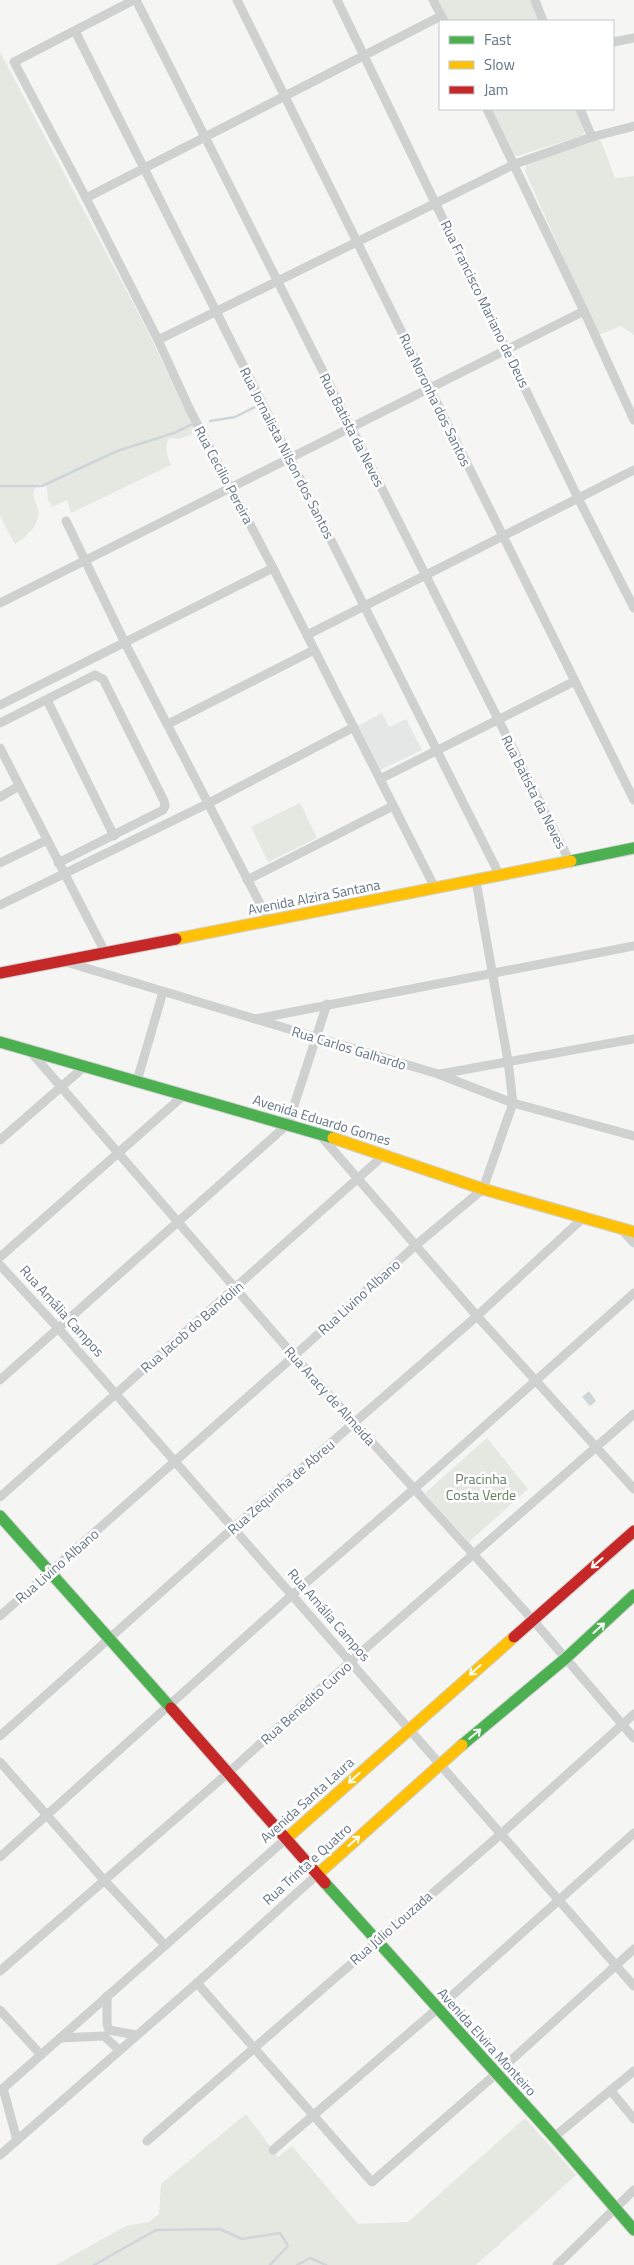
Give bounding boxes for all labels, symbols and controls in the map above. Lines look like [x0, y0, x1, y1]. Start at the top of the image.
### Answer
legend [439, 20, 614, 110]
text: Fast [484, 28, 512, 51]
text: Slow [484, 53, 515, 76]
text: Jam [484, 78, 508, 101]
street label: Rua Francisco Mariano de Deus [436, 216, 535, 391]
street label: Rua Noronha dos Santos [394, 330, 477, 470]
street label: Rua Jornalista Nilson dos Santos [235, 363, 340, 542]
street label: Rua Batista da Neves [315, 369, 390, 490]
street label: Rua Cecilio Pereira [190, 422, 259, 528]
street label: Rua Batista da Neves [497, 731, 572, 852]
street label: Avenida Alzira Santana [246, 873, 382, 920]
street label: Rua Carlos Galhardo [289, 1020, 409, 1075]
street label: Avenida Eduardo Gomes [251, 1089, 394, 1150]
street label: Rua Livino Albano [313, 1254, 405, 1339]
street label: Rua Amália Campos [15, 1260, 109, 1361]
street label: Rua Jacob do Bandolin [135, 1276, 248, 1377]
street label: Rua Aracy de Almeida [280, 1341, 381, 1450]
street label: Rua Zequinha de Abreu [222, 1434, 339, 1539]
park label: Pracinha Costa Verde [446, 1468, 516, 1505]
street label: Rua Livino Albano [10, 1523, 103, 1608]
one-way arrow [591, 1557, 604, 1569]
street label: Rua Amália Campos [283, 1564, 376, 1666]
one-way arrow [592, 1622, 605, 1634]
street label: Rua Benedito Curvo [256, 1656, 356, 1749]
one-way arrow [469, 1664, 482, 1676]
one-way arrow [469, 1728, 482, 1739]
street label: Avenida Santa Laura [255, 1752, 358, 1848]
one-way arrow [347, 1772, 360, 1784]
street label: Rua Trinta e Quatro [257, 1818, 356, 1909]
one-way arrow [347, 1836, 360, 1847]
street label: Rua Júlio Louzada [345, 1886, 437, 1970]
street label: Avenida Elvira Monteiro [433, 1983, 542, 2100]

